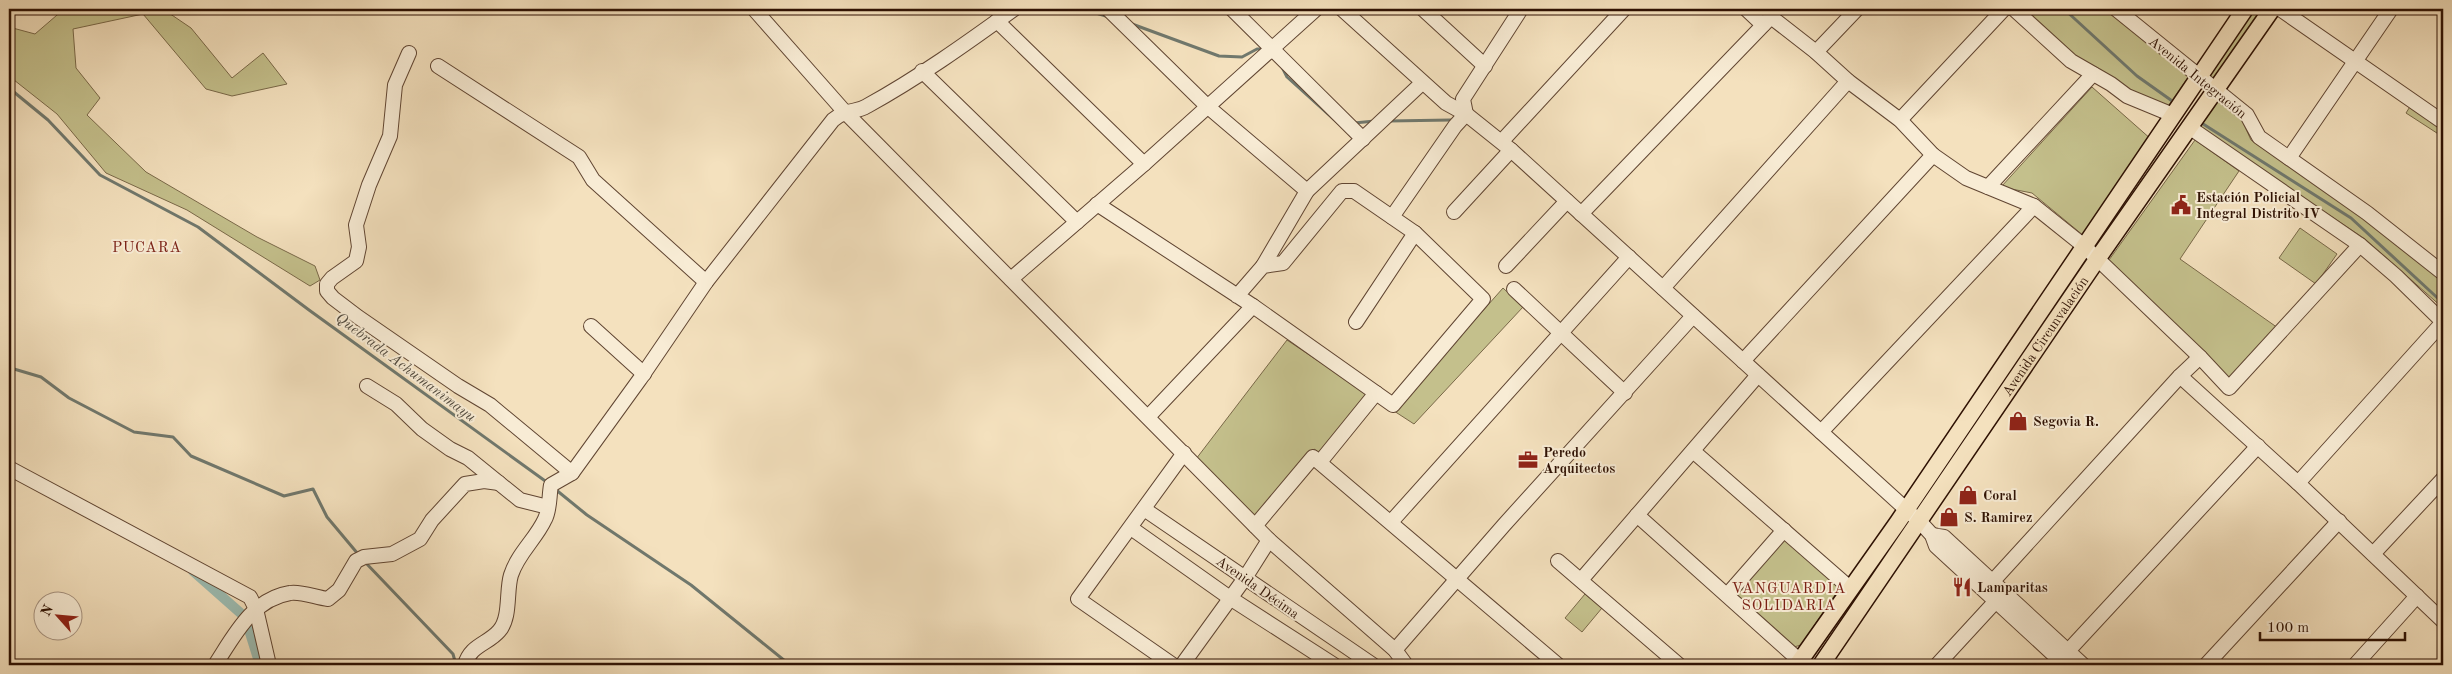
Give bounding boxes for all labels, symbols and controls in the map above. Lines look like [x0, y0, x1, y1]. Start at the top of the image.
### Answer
street label: Avenida Integración [2146, 34, 2249, 122]
place label: Estación Policial Integral Distrito IV [2196, 191, 2321, 221]
public building icon: Estación Policial Integral Distrito IV [2170, 194, 2192, 216]
district label: PUCARA [112, 241, 182, 256]
street label: Avenida Circunvalación [2000, 274, 2092, 399]
water label: Quebrada Achumanimayu [332, 311, 478, 426]
shop icon: Segovia R. [2007, 410, 2029, 432]
place label: Segovia R. [2033, 415, 2099, 429]
place label: Peredo Arquitectos [1543, 446, 1615, 476]
office icon: Peredo Arquitectos [1517, 449, 1539, 471]
shop icon: Coral [1957, 484, 1979, 506]
place label: Coral [1983, 489, 2017, 503]
shop icon: S. Ramirez [1938, 506, 1960, 528]
place label: S. Ramirez [1964, 511, 2032, 525]
street label: Avenida Décima [1213, 554, 1302, 622]
restaurant icon: Lamparitas [1951, 576, 1973, 598]
place label: Lamparitas [1977, 581, 2048, 595]
district label: VANGUARDIA SOLIDARIA [1732, 582, 1846, 614]
north arrow [32, 592, 82, 642]
text: N [39, 602, 56, 618]
scale bar [2260, 609, 2404, 641]
text: 100 m [2267, 621, 2309, 636]

